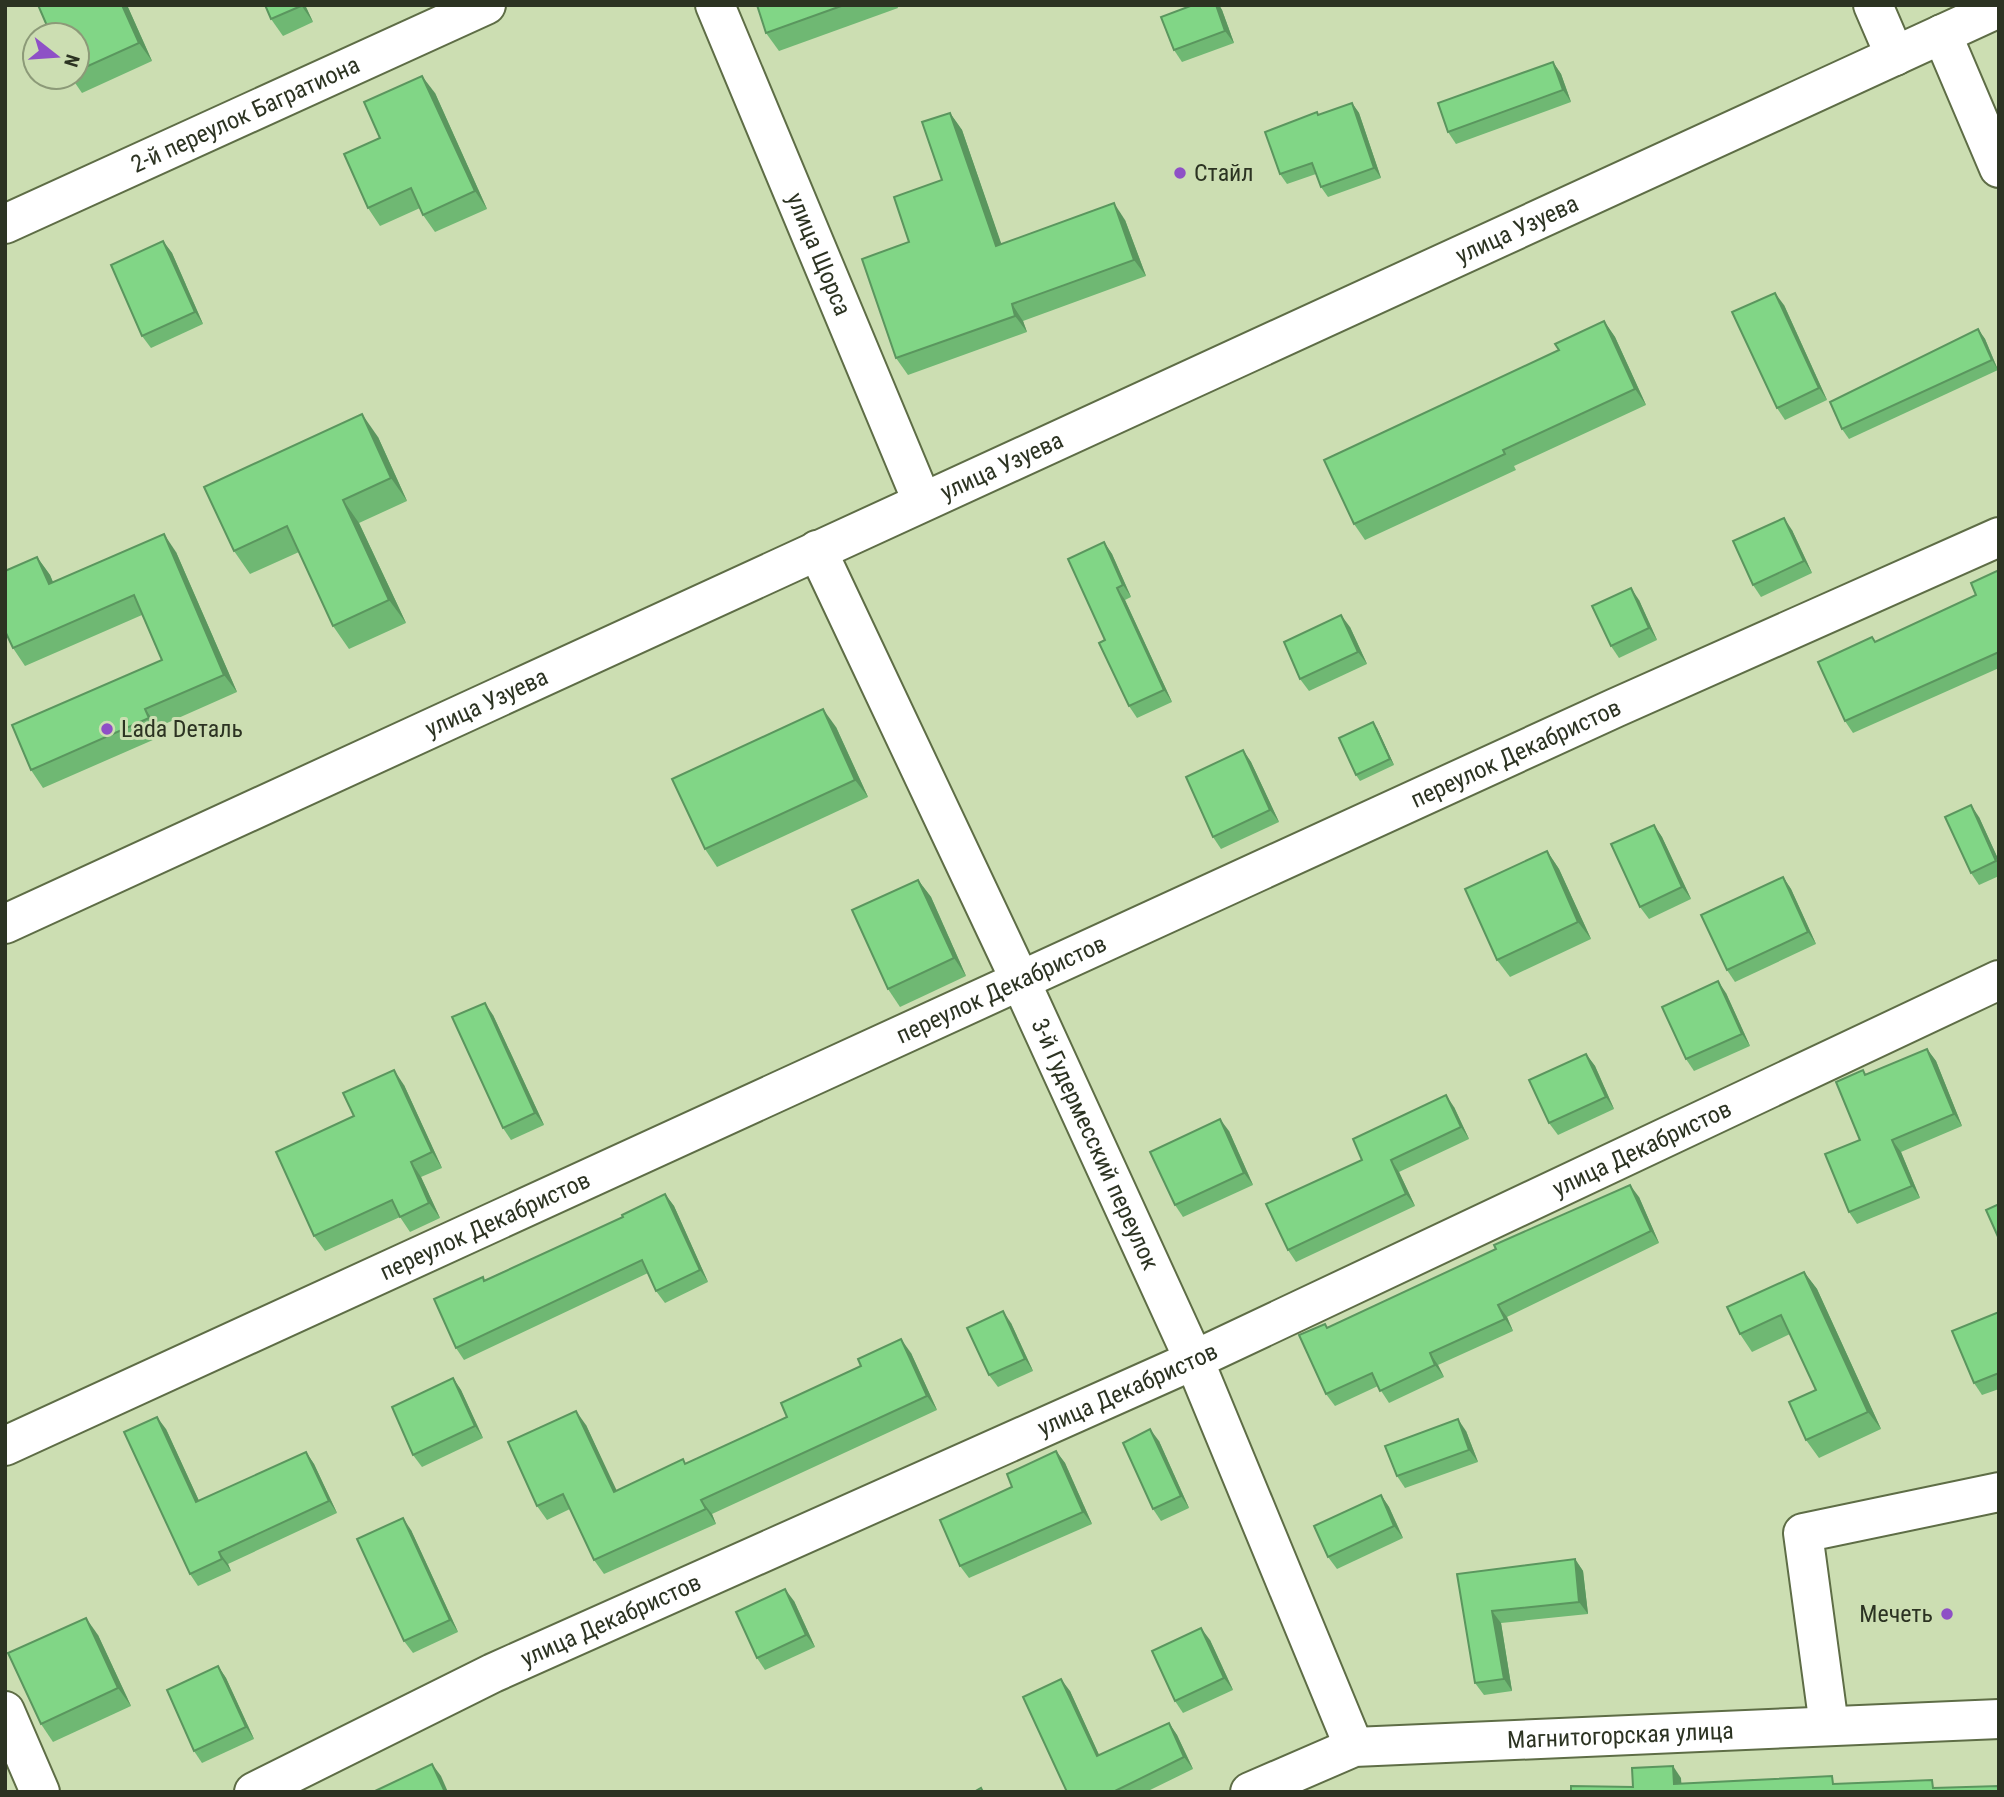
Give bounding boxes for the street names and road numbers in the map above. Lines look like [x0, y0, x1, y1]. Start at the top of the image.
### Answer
street label: 2-й переулок Багратиона [127, 51, 364, 179]
street label: улица Щорса [781, 189, 857, 320]
street label: улица Узуева [1451, 189, 1583, 270]
street label: улица Узуева [936, 426, 1068, 506]
street label: улица Узуева [421, 663, 552, 743]
street label: переулок Декабристов [1406, 693, 1625, 814]
street label: переулок Декабристов [892, 929, 1111, 1050]
street label: 3-й Гудермесский переулок [1026, 1014, 1165, 1275]
street label: улица Декабристов [1548, 1094, 1736, 1203]
street label: переулок Декабристов [376, 1166, 594, 1286]
street label: улица Декабристов [1033, 1337, 1222, 1442]
street label: улица Декабристов [516, 1568, 705, 1673]
street label: Магнитогорская улица [1507, 1717, 1734, 1754]

